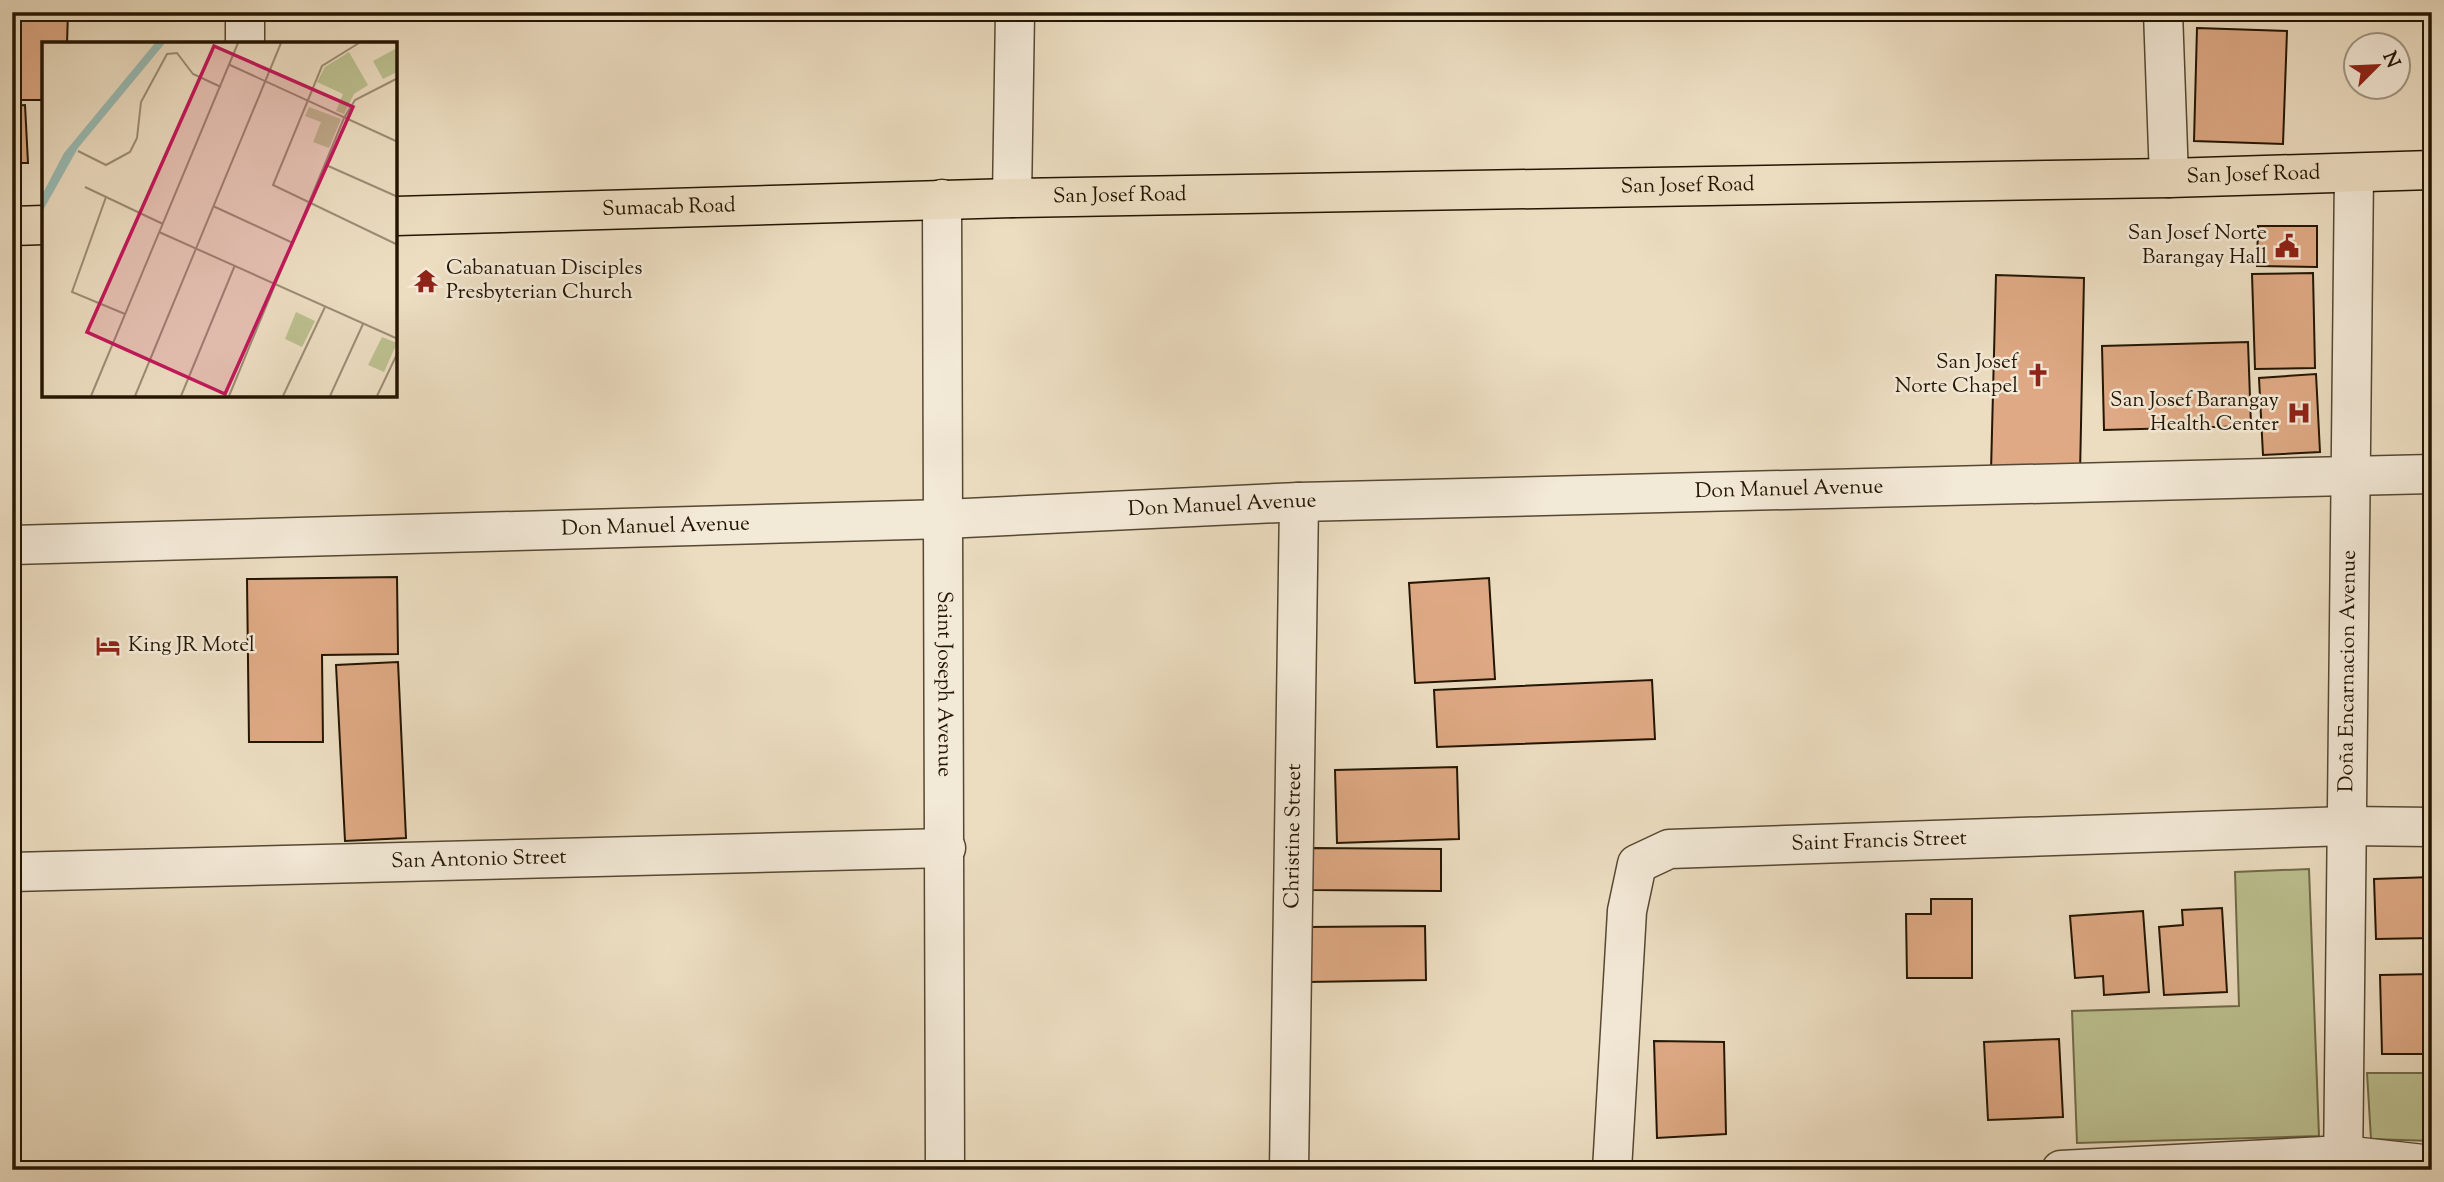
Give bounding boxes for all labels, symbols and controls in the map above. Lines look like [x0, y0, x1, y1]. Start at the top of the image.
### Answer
north arrow [2342, 32, 2412, 102]
inset map [42, 42, 397, 397]
text: N [2375, 48, 2406, 73]
street label: San Josef Road [2186, 158, 2321, 192]
street label: San Josef Road [1621, 170, 1755, 202]
street label: San Josef Road [1053, 180, 1187, 212]
street label: Sumacab Road [602, 191, 736, 225]
place label: San Josef Norte Barangay Hall [2128, 219, 2267, 273]
public building icon: San Josef Norte Barangay Hall [2273, 232, 2301, 260]
place label: Cabanatuan Disciples Presbyterian Church [446, 254, 642, 308]
temple icon: Cabanatuan Disciples Presbyterian Church [412, 267, 440, 295]
place label: San Josef Norte Chapel [1895, 348, 2020, 402]
church icon: San Josef Norte Chapel [2024, 361, 2052, 389]
place label: San Josef Barangay Health Center [2110, 386, 2280, 440]
hospital icon: San Josef Barangay Health Center [2285, 399, 2313, 427]
street label: Don Manuel Avenue [1694, 473, 1884, 507]
street label: Don Manuel Avenue [1127, 487, 1317, 525]
street label: Don Manuel Avenue [561, 509, 750, 545]
street label: Doña Encarnacion Avenue [2332, 550, 2365, 792]
street label: Saint Joseph Avenue [928, 591, 959, 777]
place label: King JR Motel [128, 631, 255, 661]
hotel icon: King JR Motel [94, 632, 122, 660]
street label: Christine Street [1278, 763, 1310, 909]
street label: Saint Francis Street [1791, 824, 1967, 860]
street label: San Antonio Street [391, 843, 567, 877]

